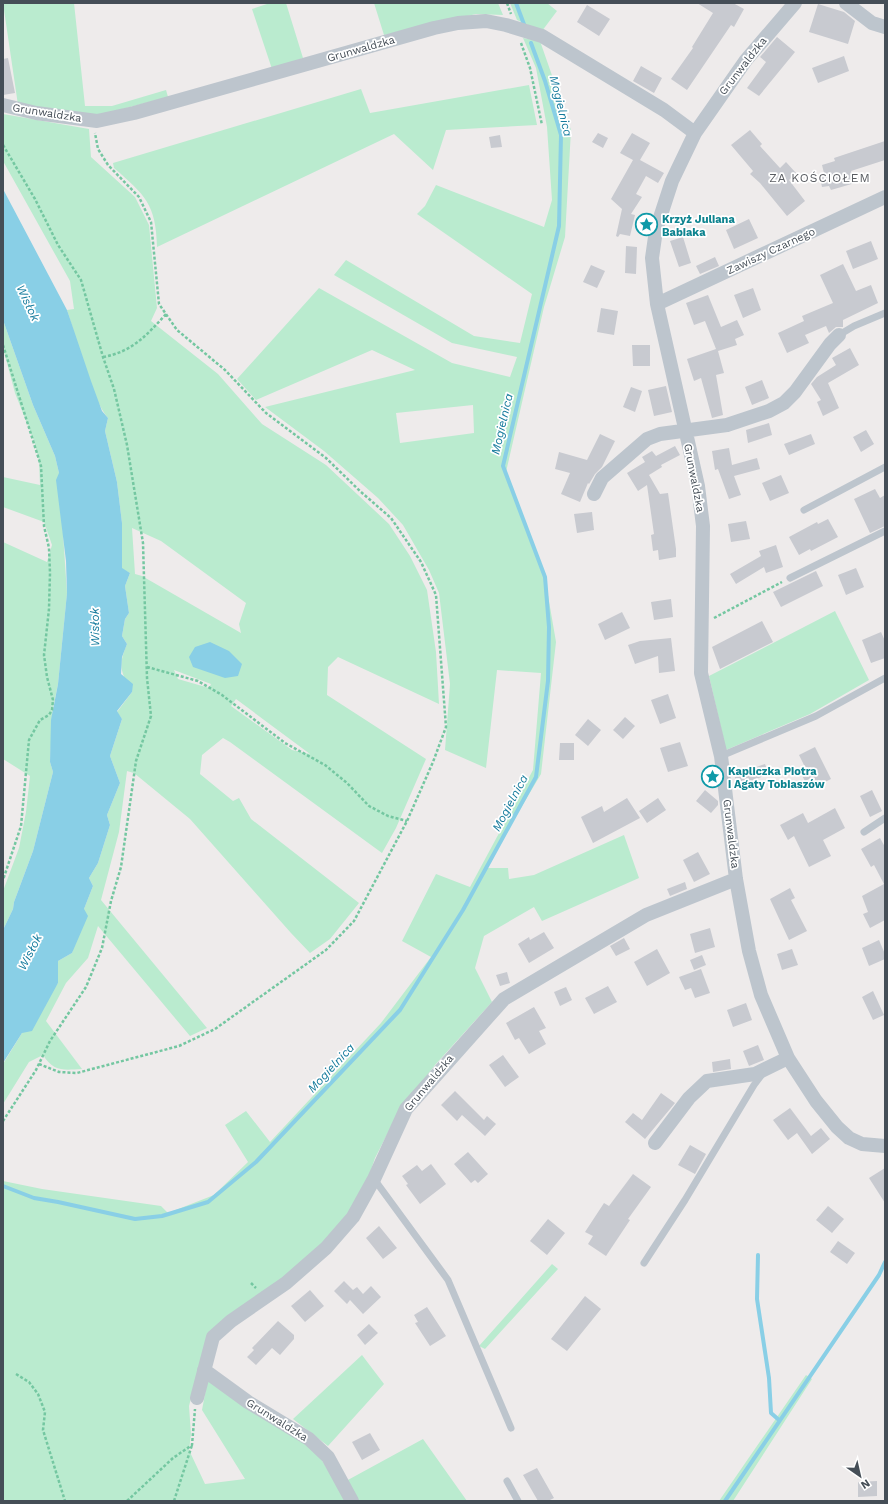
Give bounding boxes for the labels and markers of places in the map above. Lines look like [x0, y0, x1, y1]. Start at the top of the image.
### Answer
place icon: Krzyż Juliana Babiaka [633, 212, 659, 238]
place label: Krzyż Juliana Babiaka [662, 213, 735, 239]
place icon: Kapliczka Piotra i Agaty Tobiaszów [699, 764, 725, 790]
place label: Kapliczka Piotra i Agaty Tobiaszów [728, 765, 825, 791]

